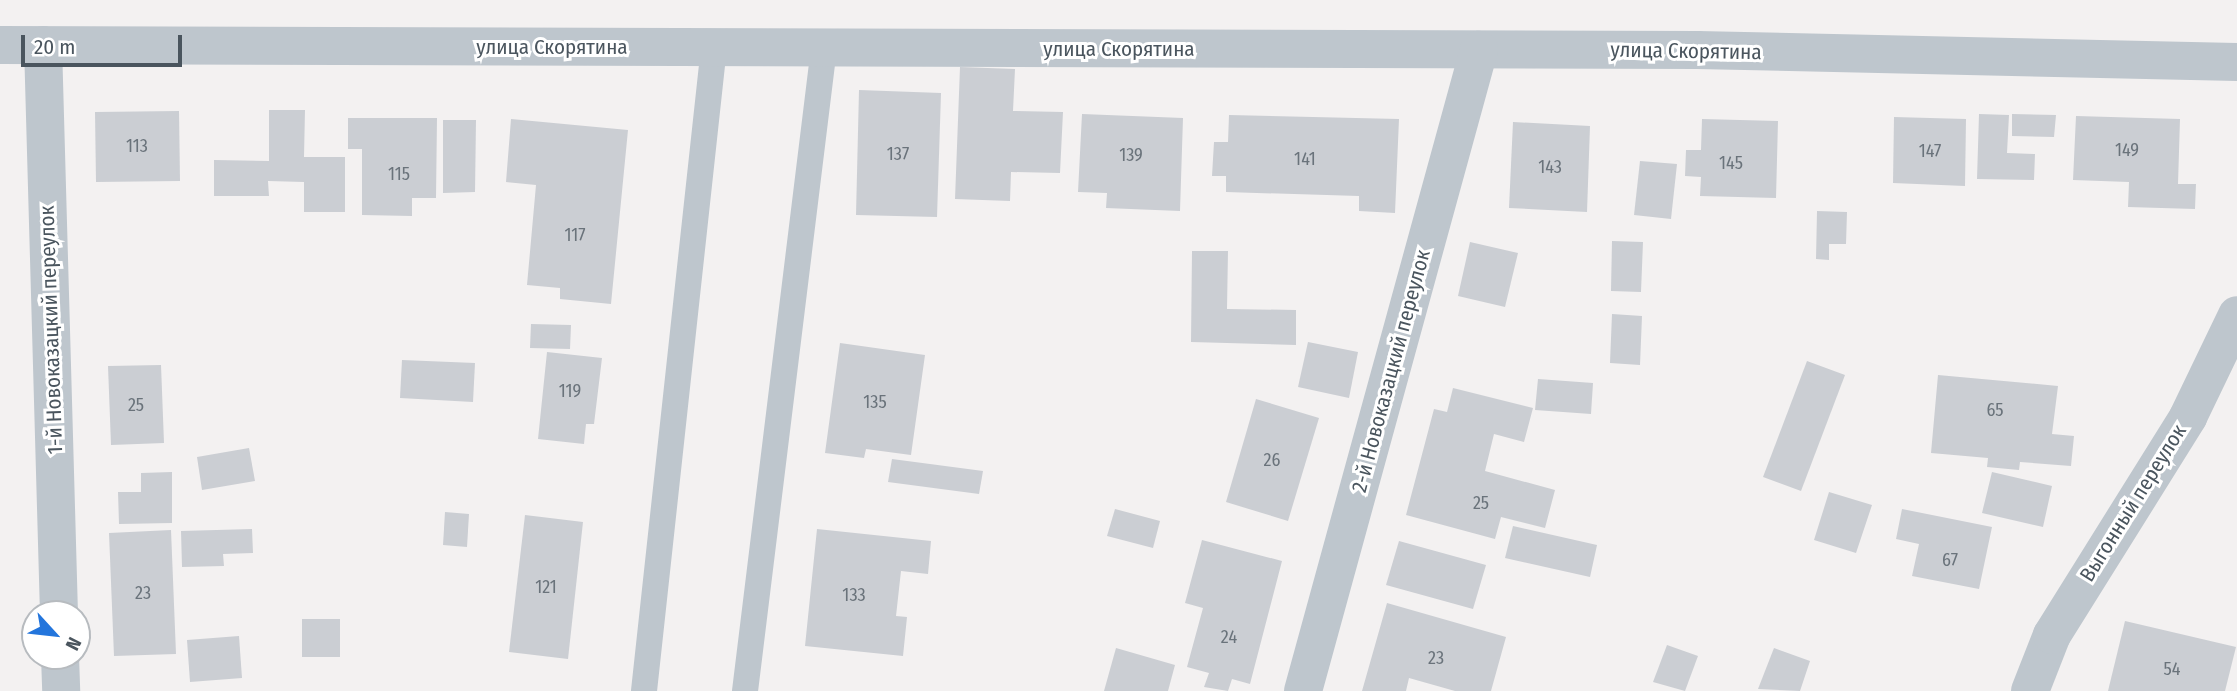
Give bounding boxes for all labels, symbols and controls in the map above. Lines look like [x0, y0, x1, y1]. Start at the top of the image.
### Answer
scale bar [24, 21, 186, 65]
text: 20 m [34, 34, 75, 60]
street label: улица Скорятина [476, 34, 628, 60]
street label: улица Скорятина [1043, 36, 1195, 62]
street label: улица Скорятина [1610, 37, 1762, 65]
house number: 113 [126, 135, 148, 157]
house number: 149 [2115, 139, 2139, 161]
house number: 147 [1919, 140, 1941, 162]
house number: 137 [887, 143, 909, 165]
house number: 139 [1119, 144, 1143, 166]
house number: 141 [1294, 148, 1316, 170]
house number: 145 [1719, 152, 1743, 174]
house number: 143 [1538, 156, 1562, 178]
house number: 115 [388, 163, 410, 185]
street label: 1-й Новоказацкий переулок [34, 205, 68, 455]
house number: 117 [564, 224, 586, 246]
street label: 2-й Новоказацкий переулок [1346, 247, 1436, 495]
house number: 119 [559, 380, 581, 402]
house number: 135 [863, 391, 887, 413]
house number: 25 [128, 394, 144, 416]
house number: 65 [1986, 399, 2004, 421]
street label: Выгонный переулок [2075, 420, 2191, 586]
house number: 26 [1264, 449, 1280, 471]
house number: 25 [1473, 492, 1489, 514]
house number: 67 [1942, 549, 1958, 571]
house number: 121 [535, 576, 557, 598]
house number: 23 [135, 582, 151, 604]
house number: 133 [842, 584, 866, 606]
north arrow [21, 600, 91, 670]
house number: 24 [1221, 626, 1237, 648]
text: N [61, 634, 86, 654]
house number: 23 [1428, 647, 1444, 669]
house number: 54 [2164, 658, 2180, 680]

